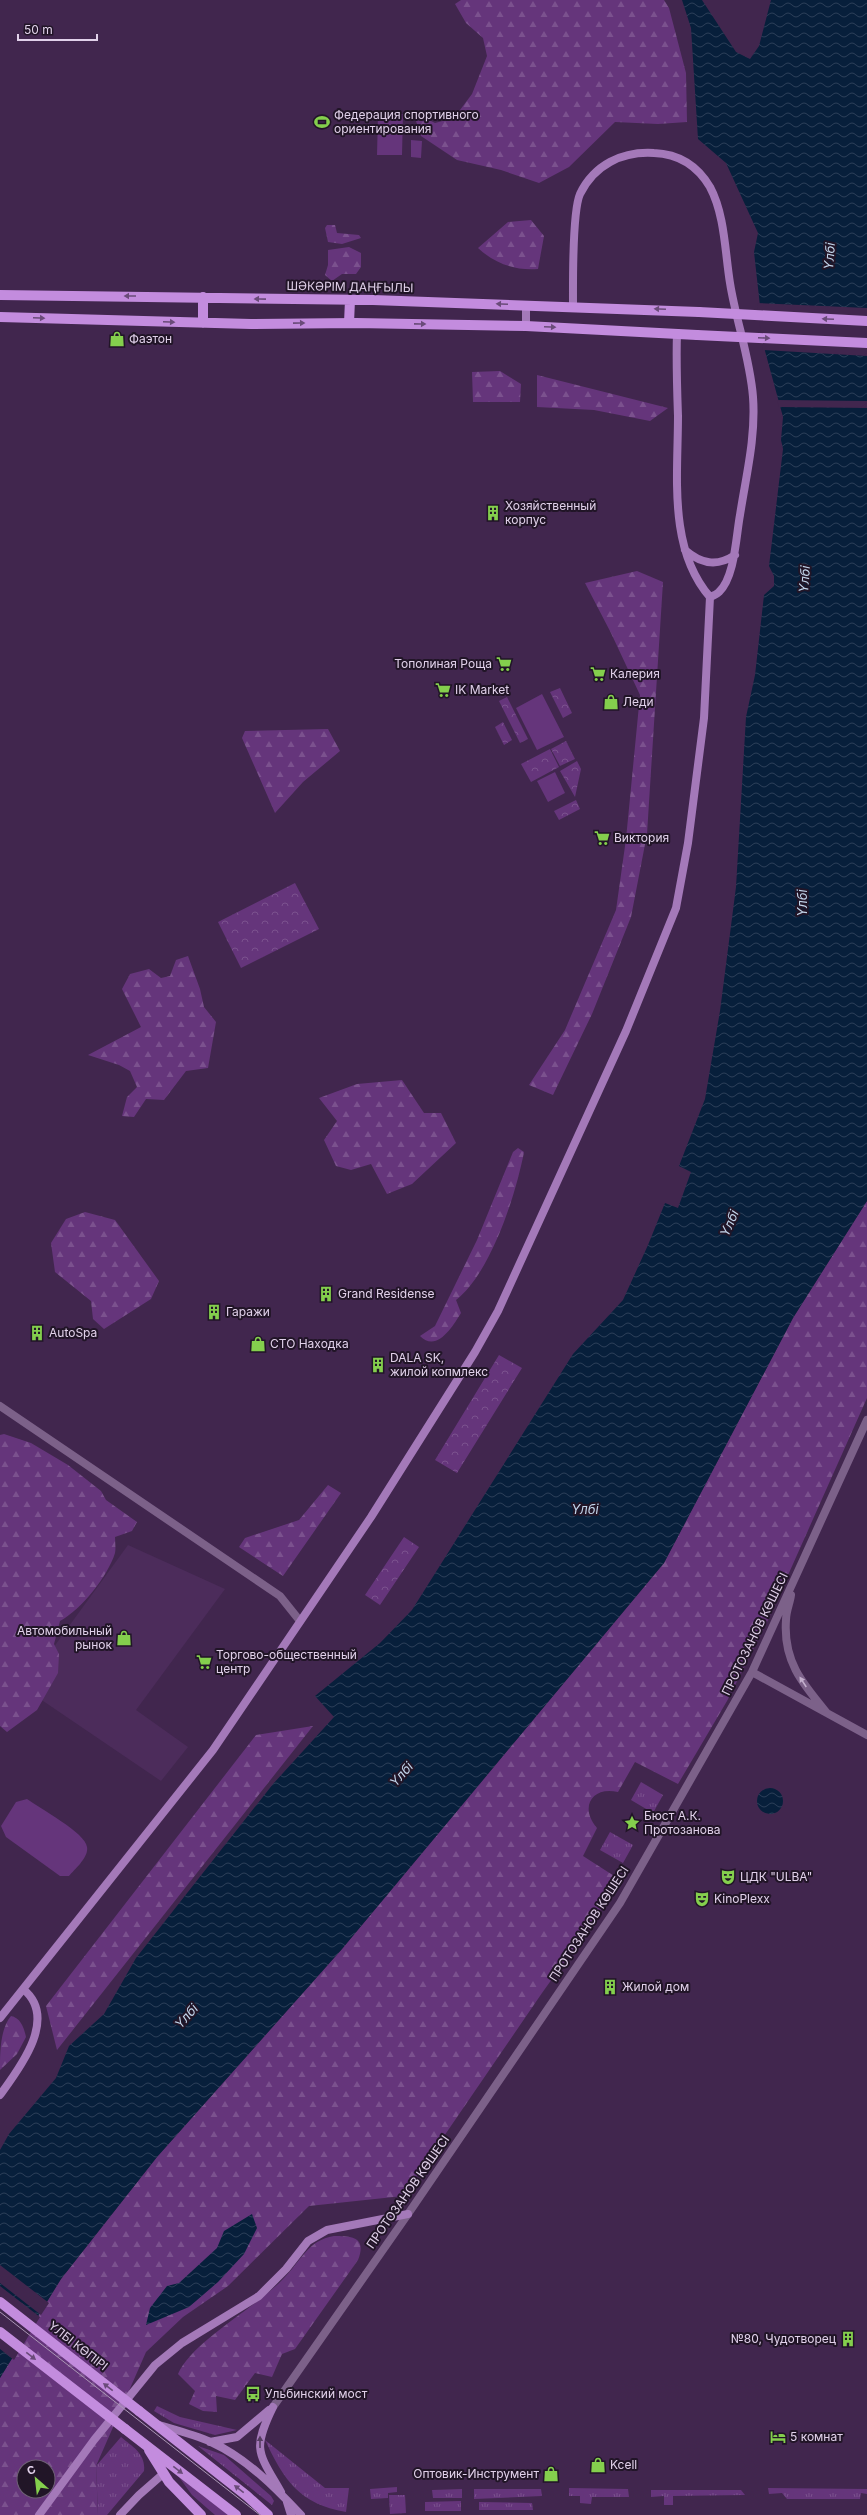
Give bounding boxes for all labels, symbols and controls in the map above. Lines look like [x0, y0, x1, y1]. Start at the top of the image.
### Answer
scale bar [18, 16, 97, 42]
text: 50 m [24, 22, 53, 37]
place label: Федерация спортивного ориентирования [334, 107, 479, 136]
sports icon: Федерация спортивного ориентирования [313, 113, 331, 131]
water label: Үлбі [820, 241, 838, 270]
street label: ШӘКӘРІМ ДАҢҒЫЛЫ [286, 278, 414, 295]
one-way arrow [123, 293, 136, 299]
one-way arrow [254, 295, 266, 302]
one-way arrow [495, 301, 508, 307]
one-way arrow [654, 306, 666, 313]
one-way arrow [33, 315, 46, 321]
one-way arrow [822, 316, 834, 323]
one-way arrow [163, 319, 176, 325]
one-way arrow [293, 320, 305, 327]
one-way arrow [414, 321, 427, 327]
one-way arrow [544, 323, 556, 330]
shop icon: Фаэтон [108, 330, 126, 348]
place label: Фаэтон [129, 331, 172, 346]
one-way arrow [758, 335, 771, 341]
place label: Хозяйственный корпус [505, 498, 596, 527]
building icon: Хозяйственный корпус [484, 504, 502, 522]
water label: Үлбі [795, 564, 813, 593]
supermarket icon: Тополиная Роща [495, 655, 513, 673]
place label: Тополиная Роща [394, 656, 492, 671]
supermarket icon: Калерия [589, 665, 607, 683]
place label: Калерия [610, 666, 660, 681]
supermarket icon: IK Market [434, 681, 452, 699]
place label: IK Market [455, 682, 509, 697]
shop icon: Леди [602, 693, 620, 711]
place label: Леди [623, 694, 654, 709]
supermarket icon: Виктория [593, 829, 611, 847]
place label: Виктория [614, 830, 669, 845]
water label: Үлбі [794, 889, 810, 917]
water label: Үлбі [716, 1207, 742, 1239]
building icon: Grand Residense [317, 1285, 335, 1303]
place label: Grand Residense [338, 1286, 435, 1301]
building icon: Гаражи [205, 1303, 223, 1321]
place label: Гаражи [226, 1304, 270, 1319]
building icon: AutoSpa [28, 1324, 46, 1342]
place label: AutoSpa [49, 1325, 97, 1340]
shop icon: СТО Находка [249, 1335, 267, 1353]
place label: СТО Находка [270, 1336, 349, 1351]
place label: DALA SK, жилой копмлекс [390, 1350, 488, 1379]
building icon: DALA SK, жилой копмлекс [369, 1356, 387, 1374]
water label: Үлбі [571, 1501, 599, 1517]
street label: ПРОТОЗАНОВ КӨШЕСІ [718, 1570, 791, 1698]
place label: Автомобильный рынок [17, 1623, 112, 1652]
shop icon: Автомобильный рынок [115, 1629, 133, 1647]
place label: Торгово-общественный центр [216, 1647, 357, 1676]
supermarket icon: Торгово-общественный центр [195, 1653, 213, 1671]
one-way arrow [799, 1677, 807, 1688]
water label: Үлбі [386, 1758, 417, 1789]
place label: Бюст А.К. Протозанова [644, 1808, 721, 1837]
place icon: Бюст А.К. Протозанова [623, 1814, 641, 1832]
street label: ПРОТОЗАНОВ КӨШЕСІ [546, 1863, 632, 1984]
theatre icon: ЦДК "ULBA" [719, 1868, 737, 1886]
place label: ЦДК "ULBA" [740, 1869, 812, 1884]
theatre icon: KinoPlexx [693, 1890, 711, 1908]
place label: KinoPlexx [714, 1891, 770, 1906]
building icon: Жилой дом [601, 1978, 619, 1996]
place label: Жилой дом [622, 1979, 689, 1994]
water label: Үлбі [171, 2000, 202, 2031]
street label: ПРОТОЗАНОВ КӨШЕСІ [363, 2132, 452, 2251]
street label: ҮЛБІ КӨПІРІ [46, 2318, 111, 2373]
building icon: №80, Чудотворец [839, 2330, 857, 2348]
place label: №80, Чудотворец [731, 2331, 836, 2346]
one-way arrow [25, 2352, 36, 2361]
one-way arrow [103, 2383, 114, 2392]
bus stop icon: Ульбинский мост [244, 2385, 262, 2403]
place label: Ульбинский мост [265, 2386, 368, 2401]
hotel icon: 5 комнат [769, 2428, 787, 2446]
place label: 5 комнат [790, 2429, 843, 2444]
one-way arrow [257, 2435, 263, 2448]
shop icon: Kcell [589, 2456, 607, 2474]
place label: Kcell [610, 2457, 637, 2472]
north arrow [16, 2459, 56, 2499]
text: С [24, 2462, 38, 2478]
shop icon: Оптовик-Инструмент [542, 2465, 560, 2483]
one-way arrow [172, 2466, 183, 2474]
place label: Оптовик-Инструмент [413, 2466, 539, 2481]
one-way arrow [233, 2485, 244, 2493]

